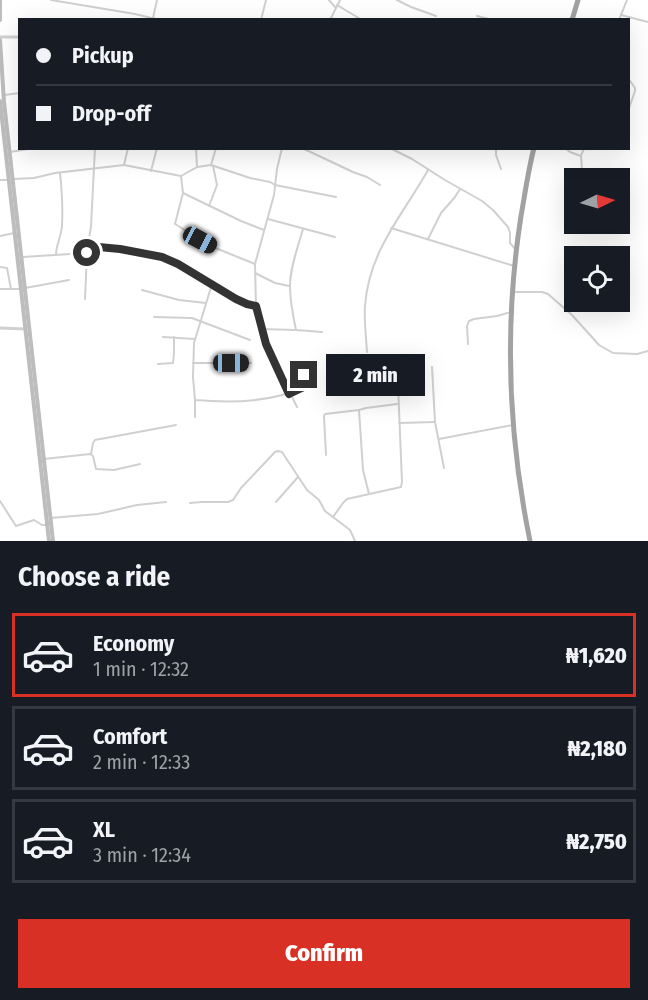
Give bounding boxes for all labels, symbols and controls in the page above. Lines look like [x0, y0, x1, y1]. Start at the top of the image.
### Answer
text: Pickup [72, 42, 134, 69]
text: Drop-off [72, 100, 151, 127]
north arrow [564, 168, 630, 234]
map controls [564, 168, 630, 312]
car [180, 224, 220, 256]
route start [73, 239, 100, 266]
button: locate [564, 246, 630, 312]
car [213, 354, 249, 372]
callout: 2 min [325, 354, 424, 396]
route end [290, 361, 317, 388]
text: 2 min [353, 363, 398, 387]
text: Choose a ride [18, 561, 170, 593]
icon: car [21, 628, 75, 682]
text: Economy [93, 630, 174, 657]
text: ₦1,620 [566, 642, 627, 669]
text: 1 min · 12:32 [93, 657, 189, 681]
icon: car [21, 721, 75, 775]
text: Comfort [93, 723, 167, 750]
text: ₦2,180 [567, 735, 627, 762]
text: 2 min · 12:33 [93, 750, 190, 774]
icon: car [21, 814, 75, 868]
text: XL [93, 816, 115, 843]
text: ₦2,750 [566, 828, 627, 855]
text: 3 min · 12:34 [93, 843, 191, 867]
button: Confirm [18, 919, 630, 988]

